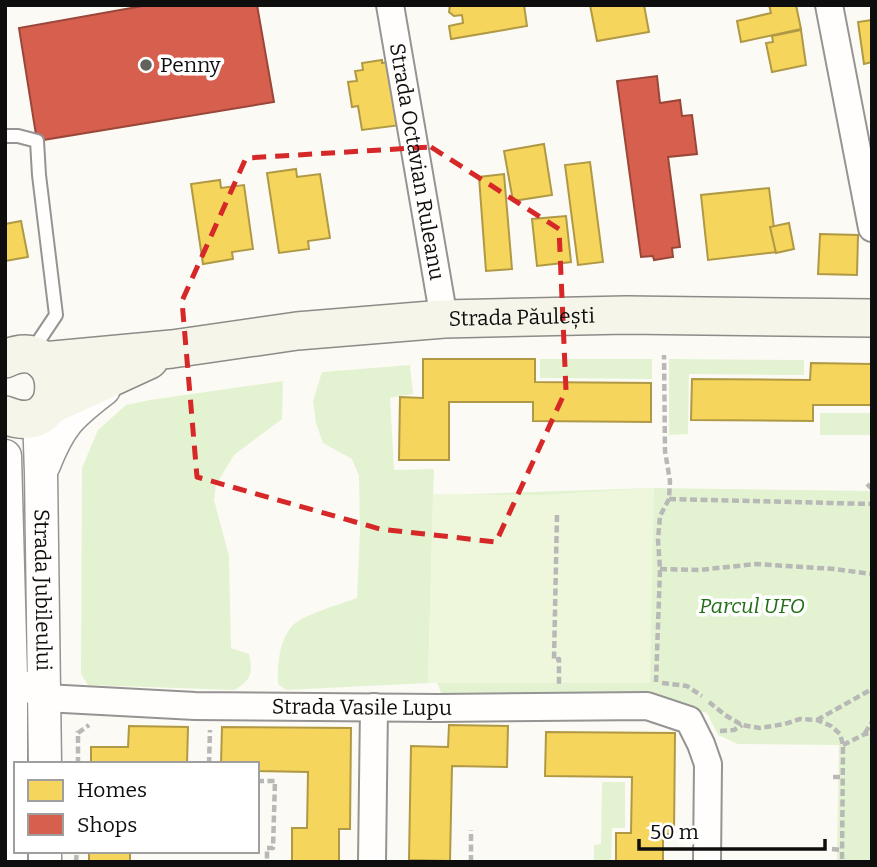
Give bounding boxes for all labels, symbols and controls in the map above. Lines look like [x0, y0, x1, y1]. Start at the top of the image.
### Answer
street label: Strada Octavian Ruleanu [384, 41, 450, 282]
place label: Penny [160, 52, 222, 78]
marker: Penny [138, 57, 154, 73]
street label: Strada Păulești [448, 303, 595, 332]
street label: Strada Jubileului [28, 509, 57, 671]
park label: Parcul UFO [699, 593, 805, 619]
street label: Strada Vasile Lupu [272, 694, 452, 721]
legend [14, 762, 259, 853]
text: Homes [77, 777, 147, 803]
scale bar [639, 808, 824, 852]
text: Shops [77, 812, 137, 838]
text: 50 m [650, 819, 699, 845]

